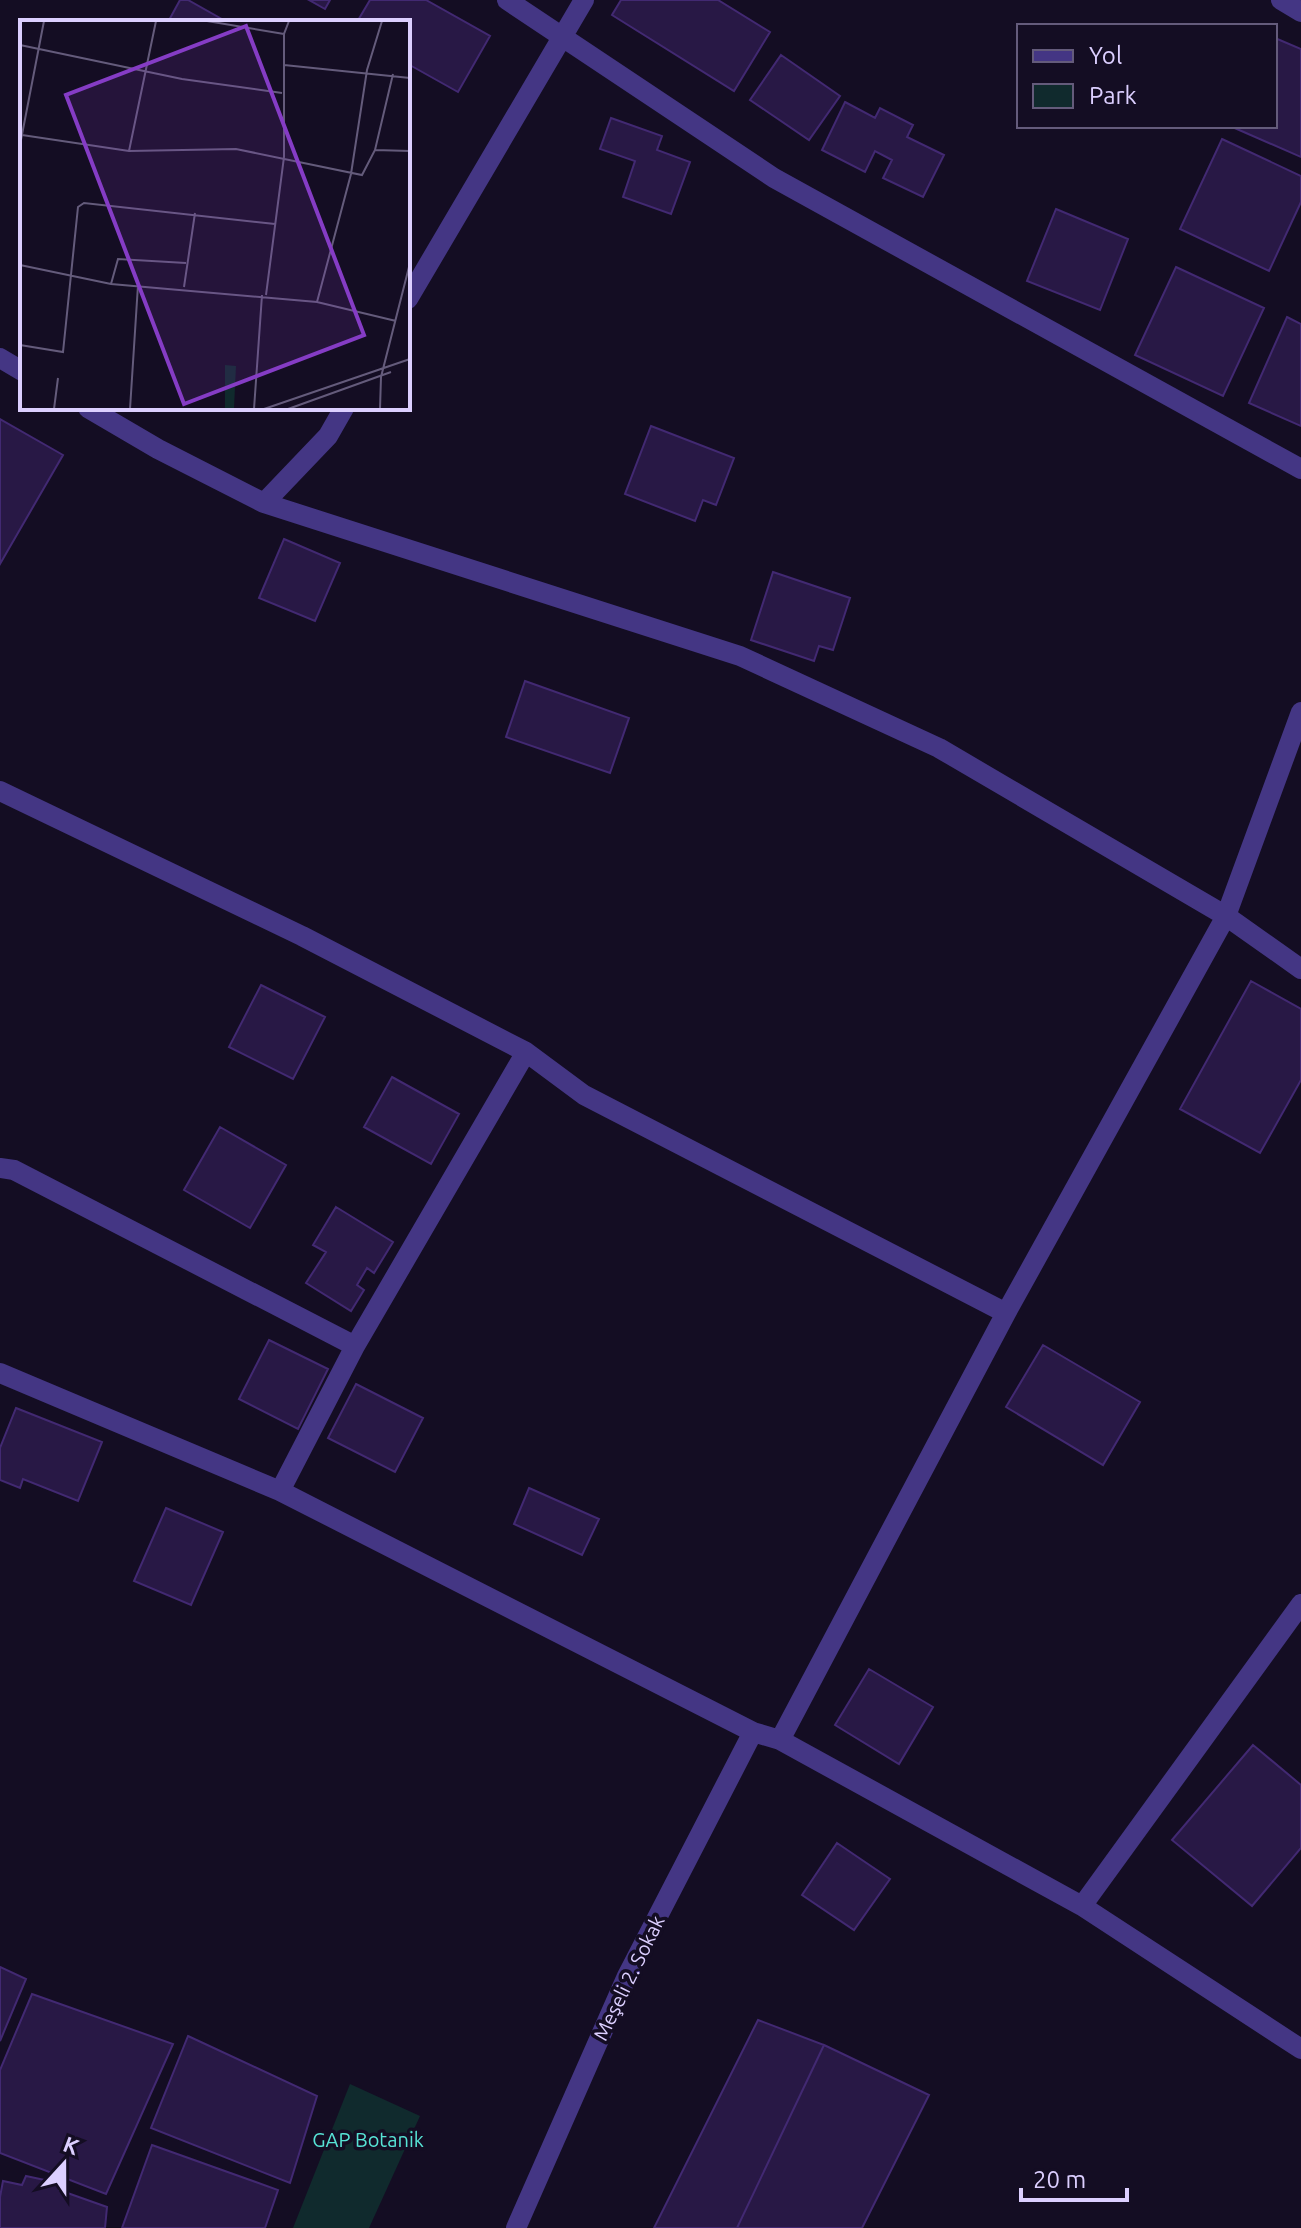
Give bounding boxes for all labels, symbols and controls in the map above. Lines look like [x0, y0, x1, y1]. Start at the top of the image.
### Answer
inset map [20, 20, 410, 410]
legend [1017, 24, 1277, 128]
text: Yol [1089, 42, 1122, 69]
text: Park [1089, 82, 1137, 109]
street label: Meşeli 2. Sokak [588, 1912, 669, 2044]
north arrow [24, 2124, 104, 2204]
park label: GAP Botanik [312, 2128, 424, 2151]
text: K [60, 2131, 83, 2159]
scale bar [1021, 2152, 1127, 2202]
text: 20 m [1033, 2166, 1086, 2193]

